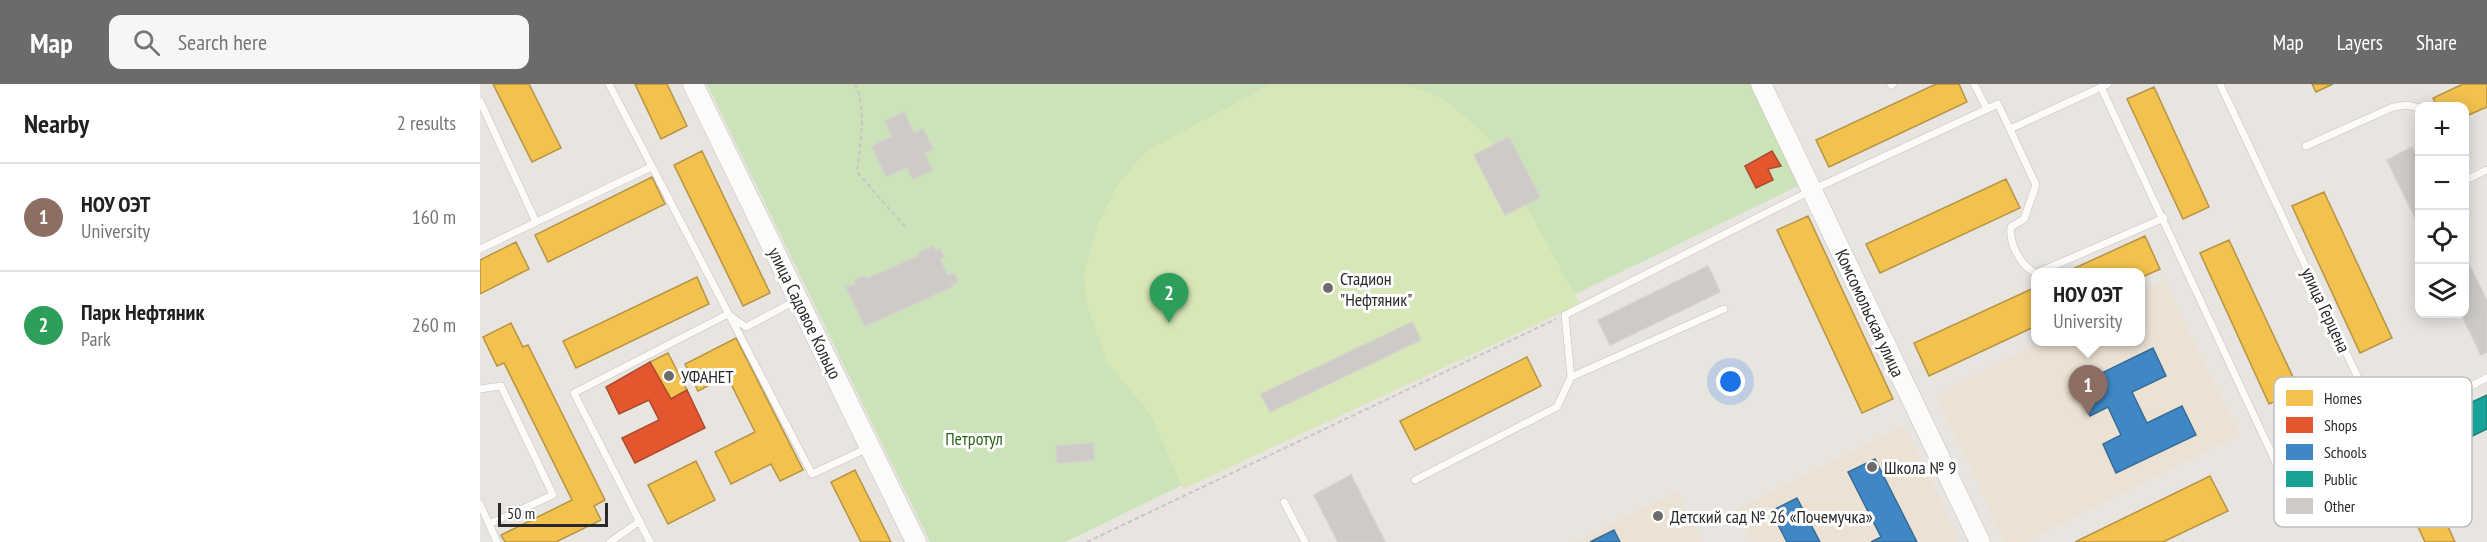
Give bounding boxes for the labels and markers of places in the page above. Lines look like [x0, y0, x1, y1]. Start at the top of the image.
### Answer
place label: Стадион "Нефтяник" [1340, 267, 1412, 311]
pin: 2 [1150, 274, 1188, 323]
marker: Стадион "Нефтяник" [1321, 281, 1335, 295]
place label: УФАНЕТ [681, 365, 734, 388]
pin: 1 [2068, 366, 2108, 415]
marker: УФАНЕТ [662, 369, 676, 383]
place label: Школа № 9 [1884, 456, 1956, 479]
marker: Школа № 9 [1865, 460, 1879, 474]
place label: Детский сад № 26 «Почемучка» [1670, 505, 1873, 528]
marker: Детский сад № 26 «Почемучка» [1651, 509, 1665, 523]

